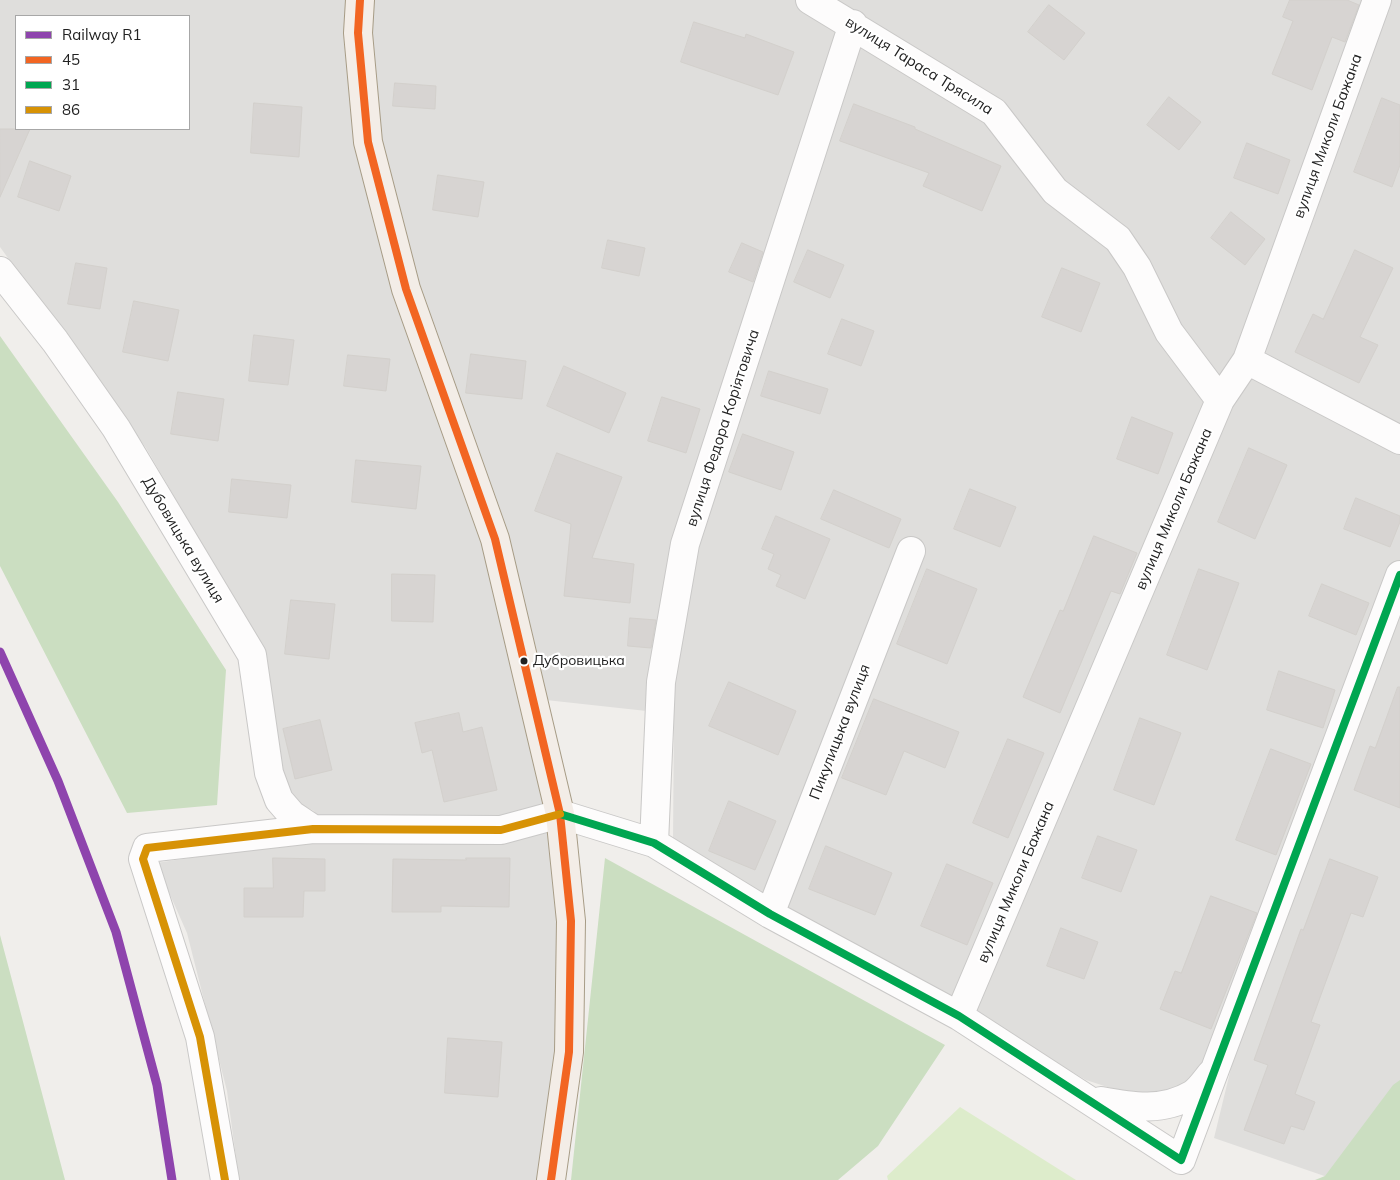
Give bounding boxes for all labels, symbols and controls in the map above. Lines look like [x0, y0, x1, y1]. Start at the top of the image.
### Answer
street label: вулиця Тараса Трясила [842, 13, 996, 119]
legend [15, 15, 190, 130]
text: Railway R1 [62, 25, 142, 44]
text: 45 [62, 50, 80, 69]
street label: вулиця Миколи Бажана [1290, 51, 1366, 221]
text: 31 [62, 75, 80, 94]
text: 86 [62, 100, 80, 119]
street label: вулиця Федора Коріятовича [683, 327, 763, 529]
street label: вулиця Миколи Бажана [1132, 425, 1216, 593]
street label: Дубовицька вулиця [138, 474, 228, 606]
place label: Дубровицька [533, 653, 625, 669]
marker: Дубровицька [519, 656, 529, 666]
street label: Пикулицька вулиця [806, 662, 874, 802]
street label: вулиця Миколи Бажана [974, 798, 1058, 966]

